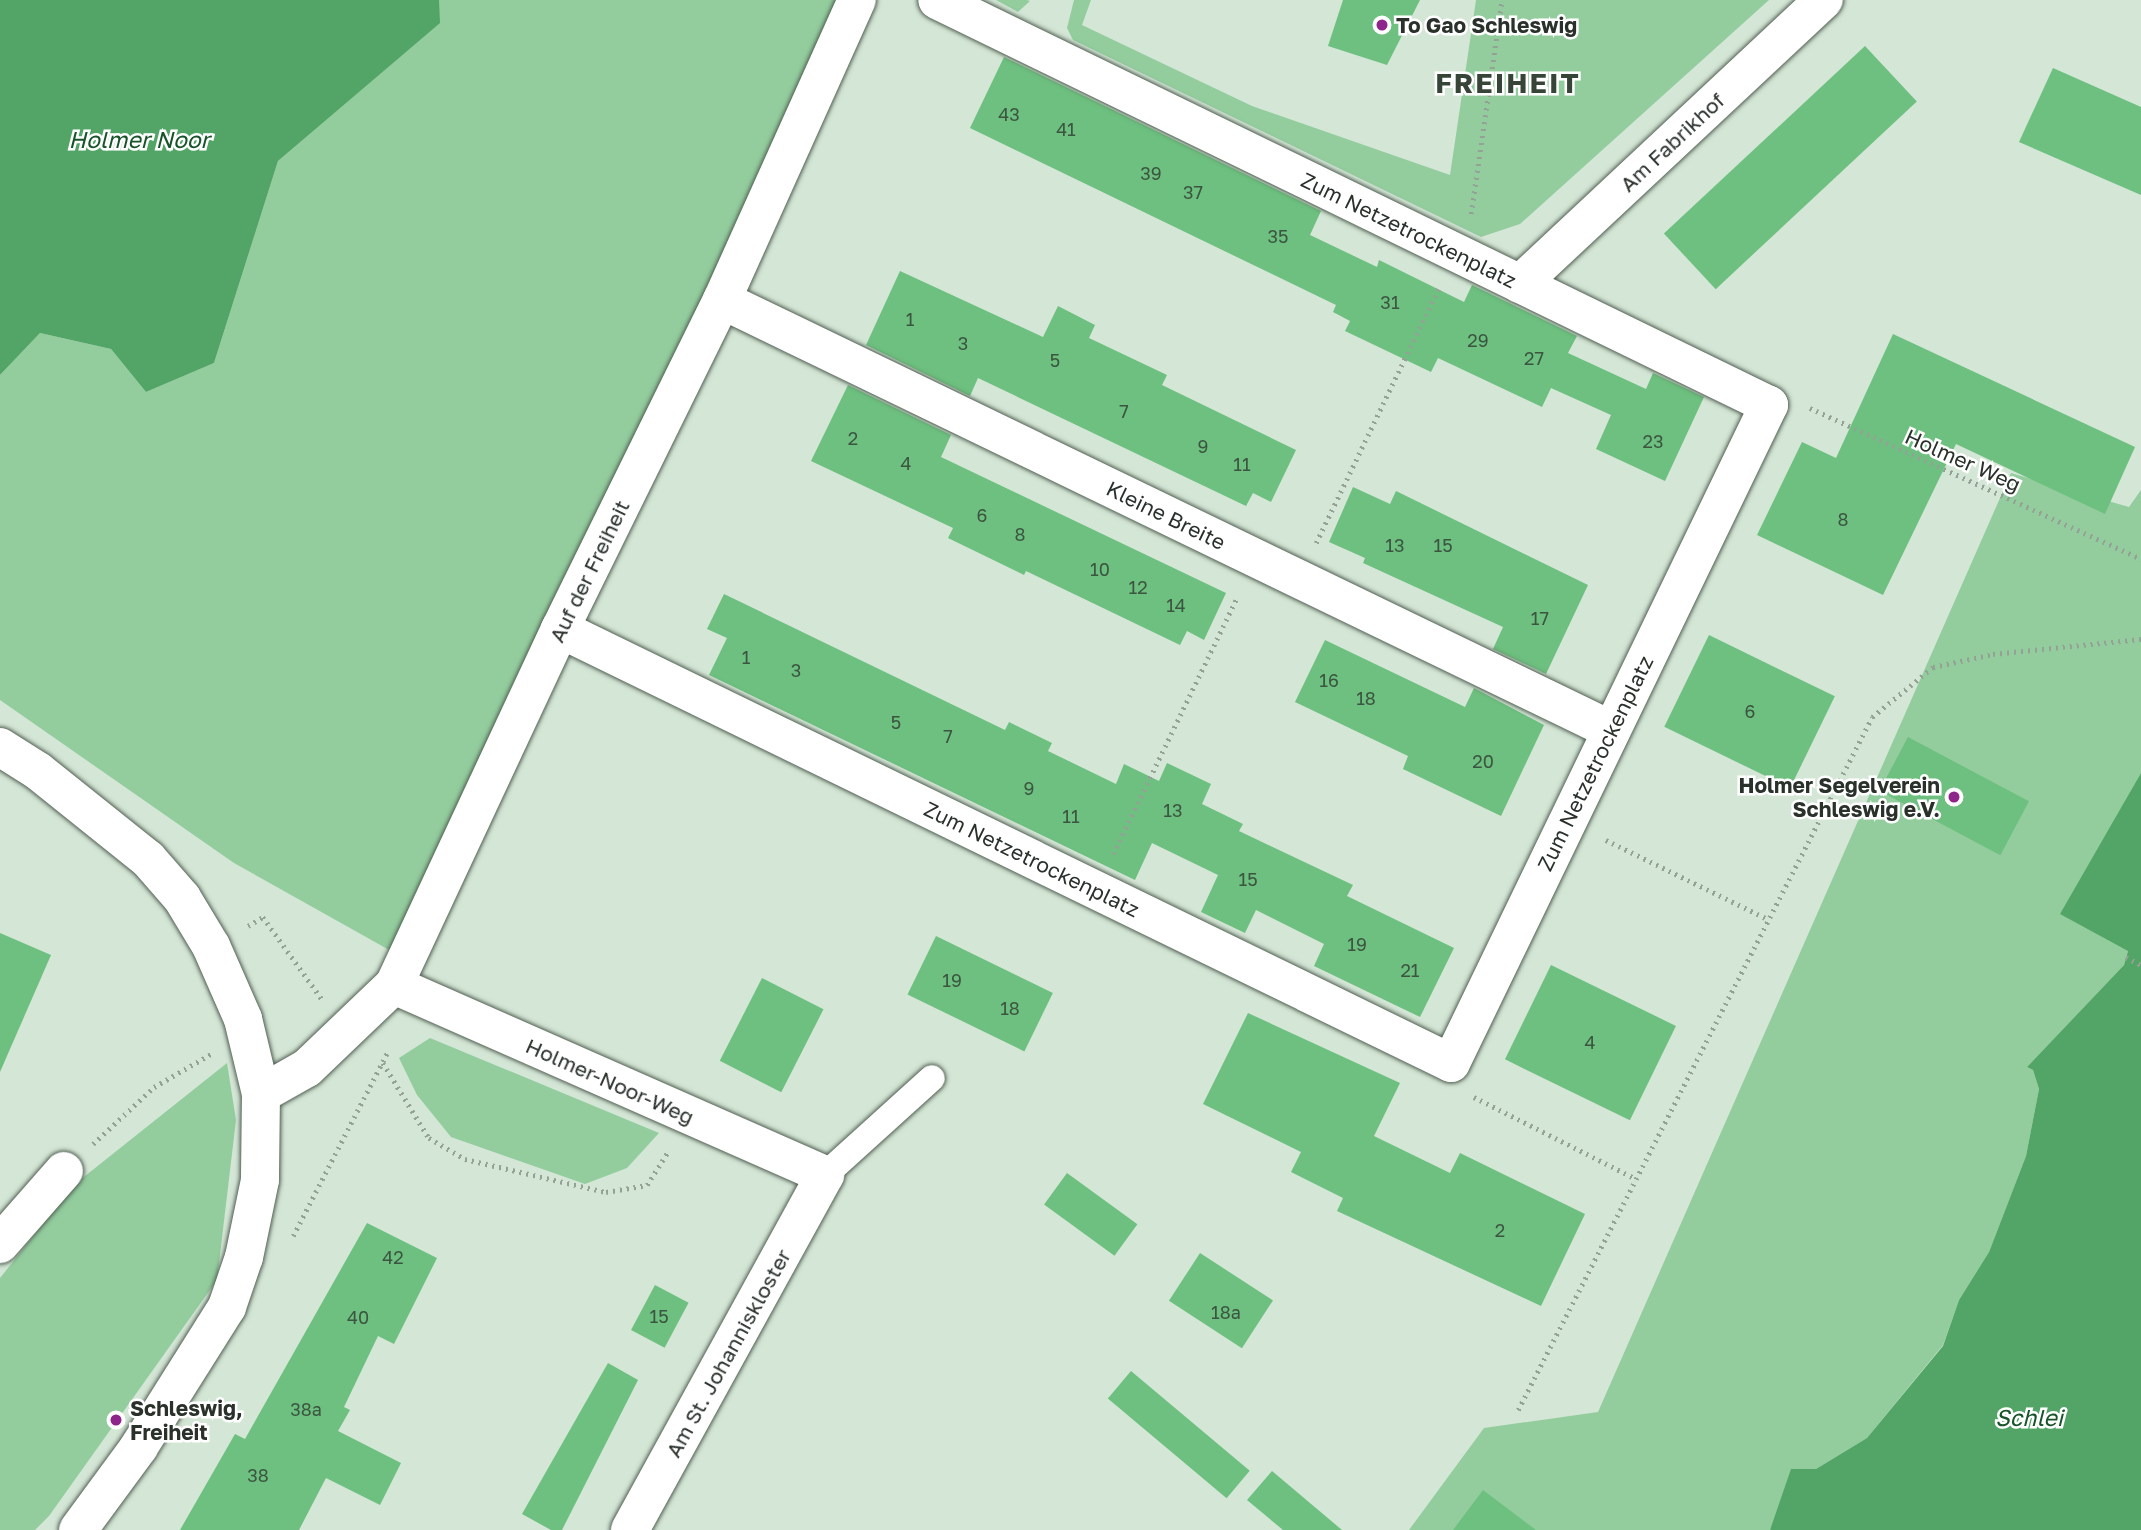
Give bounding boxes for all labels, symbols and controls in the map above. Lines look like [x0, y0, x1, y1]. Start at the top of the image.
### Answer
place label: To Gao Schleswig [1396, 12, 1577, 38]
marker: To Gao Schleswig [1374, 17, 1390, 33]
district label: FREIHEIT [1436, 66, 1580, 100]
street label: Am Fabrikhof [1615, 87, 1729, 197]
house number: 43 [998, 103, 1020, 125]
house number: 41 [1056, 118, 1076, 140]
water label: Holmer Noor [68, 125, 210, 153]
house number: 39 [1140, 162, 1162, 184]
street label: Zum Netzetrockenplatz [1297, 167, 1521, 293]
house number: 37 [1183, 181, 1203, 203]
house number: 35 [1268, 225, 1288, 247]
house number: 31 [1380, 291, 1400, 313]
house number: 1 [906, 308, 914, 330]
house number: 29 [1467, 329, 1489, 351]
house number: 3 [958, 332, 968, 354]
house number: 27 [1524, 347, 1544, 369]
house number: 5 [1050, 349, 1060, 371]
house number: 7 [1119, 400, 1129, 422]
street label: Holmer Weg [1901, 423, 2025, 497]
house number: 2 [848, 427, 858, 449]
house number: 23 [1643, 430, 1663, 452]
house number: 9 [1198, 435, 1208, 457]
house number: 4 [901, 452, 911, 474]
house number: 11 [1233, 453, 1251, 475]
street label: Kleine Breite [1102, 475, 1230, 555]
street label: Auf der Freiheit [544, 496, 634, 646]
house number: 6 [977, 504, 987, 526]
house number: 8 [1838, 508, 1848, 530]
house number: 8 [1015, 523, 1025, 545]
house number: 13 [1385, 534, 1405, 556]
house number: 15 [1433, 534, 1453, 556]
house number: 10 [1090, 558, 1110, 580]
house number: 12 [1128, 576, 1148, 598]
house number: 14 [1166, 594, 1186, 616]
house number: 17 [1531, 607, 1549, 629]
house number: 1 [742, 646, 750, 668]
street label: Zum Netzetrockenplatz [1532, 651, 1658, 875]
house number: 3 [791, 659, 801, 681]
house number: 16 [1319, 669, 1339, 691]
house number: 18 [1356, 687, 1376, 709]
house number: 6 [1745, 700, 1755, 722]
house number: 5 [891, 711, 901, 733]
house number: 7 [943, 725, 953, 747]
house number: 20 [1472, 750, 1494, 772]
place label: Holmer Segelverein Schleswig e.V. [1739, 772, 1940, 822]
house number: 9 [1024, 777, 1034, 799]
marker: Holmer Segelverein Schleswig e.V. [1946, 789, 1962, 805]
street label: Zum Netzetrockenplatz [920, 796, 1144, 922]
house number: 13 [1163, 799, 1183, 821]
house number: 11 [1062, 805, 1080, 827]
house number: 15 [1238, 868, 1258, 890]
house number: 19 [1347, 933, 1367, 955]
house number: 21 [1400, 959, 1420, 981]
house number: 19 [942, 969, 962, 991]
house number: 18 [1000, 997, 1020, 1019]
house number: 4 [1585, 1031, 1595, 1053]
street label: Holmer-Noor-Weg [522, 1033, 698, 1129]
house number: 2 [1495, 1219, 1505, 1241]
street label: Am St. Johanniskloster [660, 1245, 796, 1461]
house number: 42 [382, 1246, 404, 1268]
house number: 18a [1211, 1301, 1241, 1323]
house number: 15 [649, 1305, 669, 1327]
house number: 40 [347, 1306, 369, 1328]
place label: Schleswig, Freiheit [130, 1395, 243, 1445]
house number: 38a [290, 1398, 322, 1420]
water label: Schlei [1995, 1403, 2063, 1431]
marker: Schleswig, Freiheit [108, 1412, 124, 1428]
house number: 38 [247, 1464, 269, 1486]

